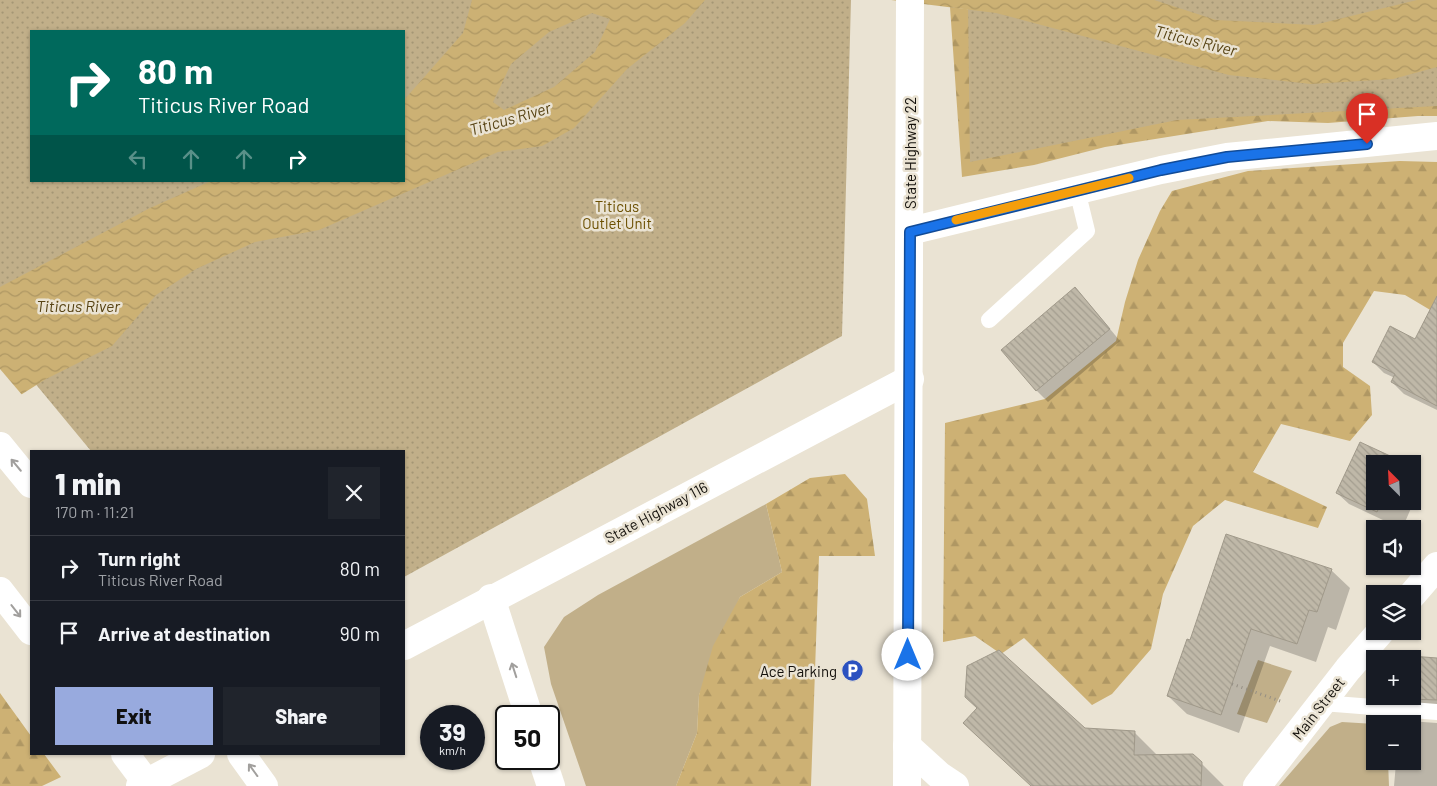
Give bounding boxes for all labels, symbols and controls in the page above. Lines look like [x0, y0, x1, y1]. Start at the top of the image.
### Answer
water label: Titicus River [1153, 21, 1240, 60]
text: 80 m [138, 49, 213, 91]
icon: right [55, 50, 120, 115]
text: Titicus River Road [138, 91, 310, 117]
pin [1346, 93, 1388, 144]
water label: Titicus River [467, 97, 554, 139]
street label: State Highway 22 [901, 97, 919, 209]
icon: arrive [1353, 100, 1381, 128]
icon: left [124, 145, 152, 173]
icon: ahead [177, 145, 205, 173]
icon: ahead [230, 145, 258, 173]
icon: right [283, 145, 311, 173]
park label: Titicus Outlet Unit [582, 197, 652, 232]
water label: Titicus River [36, 296, 121, 315]
north arrow [1366, 455, 1421, 510]
map controls [1366, 455, 1421, 770]
one-way arrow [10, 459, 21, 472]
text: 1 min [55, 465, 121, 501]
button: close [328, 467, 380, 519]
street label: State Highway 116 [601, 477, 711, 547]
text: 170 m · 11:21 [55, 502, 134, 521]
button: sound [1366, 520, 1421, 575]
text: Turn right [98, 547, 180, 570]
icon: right [55, 554, 83, 582]
text: 80 m [340, 557, 380, 580]
text: Titicus River Road [98, 570, 223, 589]
button: layers [1366, 585, 1421, 640]
one-way arrow [10, 604, 21, 617]
icon: arrive [55, 619, 83, 647]
text: Arrive at destination [98, 622, 270, 645]
text: 90 m [340, 622, 380, 645]
position arrow [881, 628, 933, 680]
button: + [1366, 650, 1421, 705]
parking icon: Ace Parking [841, 659, 865, 683]
one-way arrow [509, 662, 518, 678]
place label: Ace Parking [760, 662, 837, 680]
street label: Main Street [1288, 673, 1348, 743]
button: Exit [55, 687, 213, 745]
button: Share [223, 687, 380, 745]
speed limit sign: 50 [495, 705, 560, 770]
button: − [1366, 715, 1421, 770]
text: 39 [439, 716, 466, 746]
text: km/h [439, 743, 466, 757]
one-way arrow [247, 764, 258, 777]

